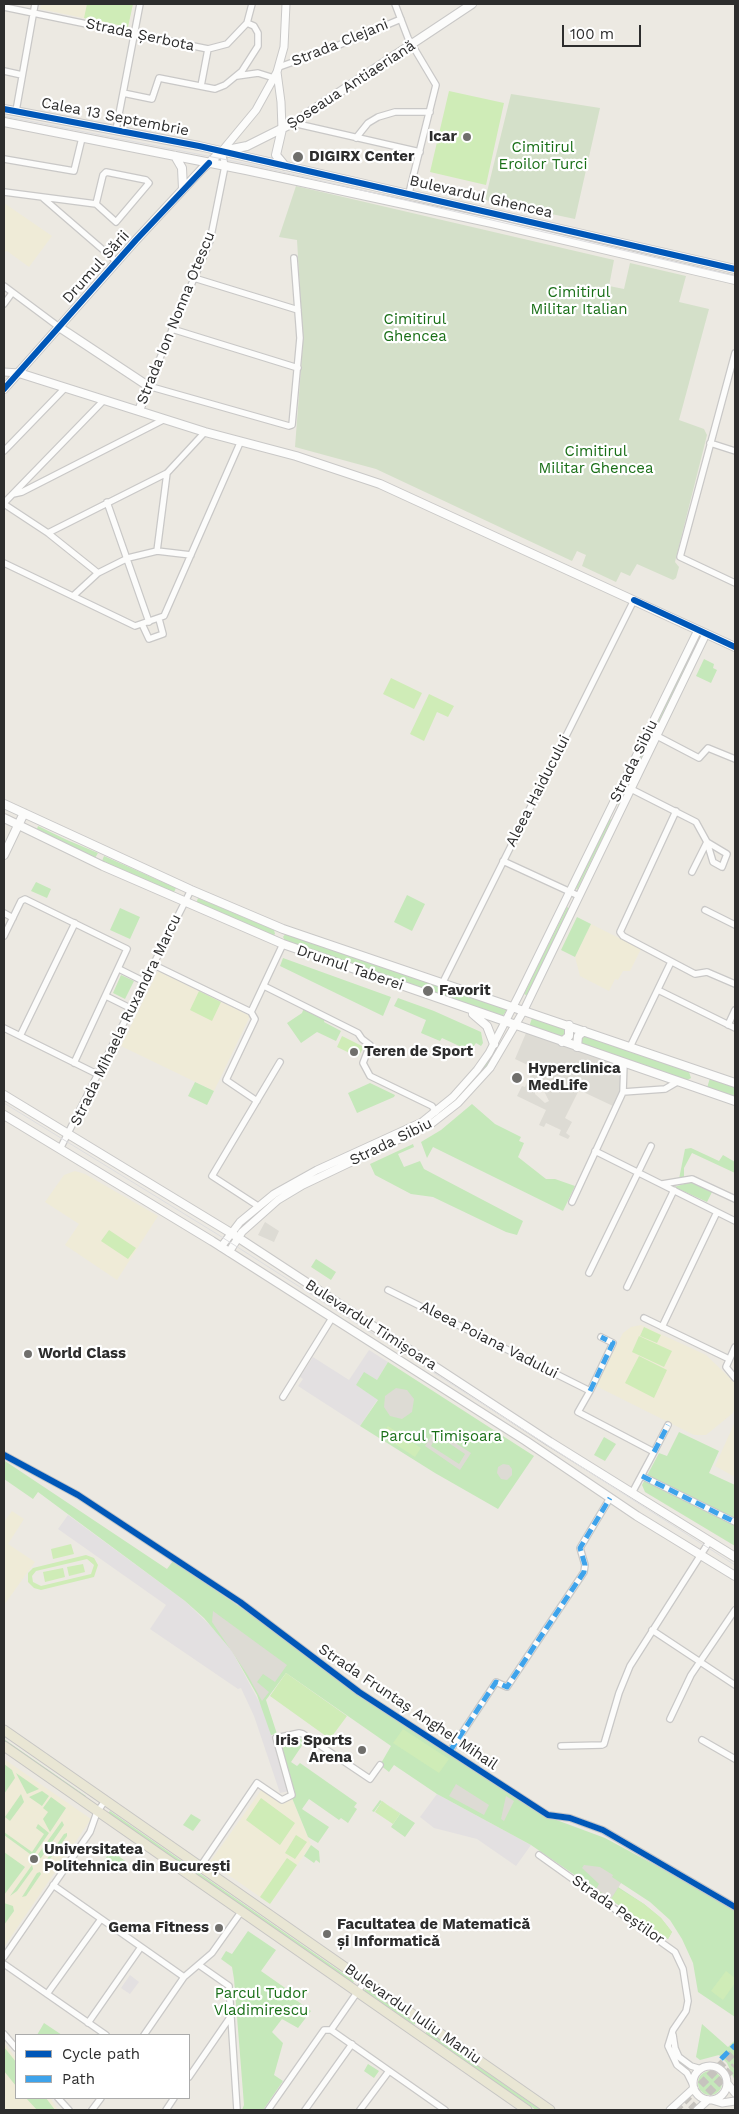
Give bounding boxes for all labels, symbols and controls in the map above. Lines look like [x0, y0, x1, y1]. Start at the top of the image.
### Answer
street label: Strada Șerbota [84, 15, 196, 55]
street label: Strada Clejani [289, 15, 391, 71]
scale bar [564, 15, 643, 47]
text: 100 m [570, 25, 614, 43]
street label: Șoseaua Antiaeriană [283, 37, 419, 133]
street label: Calea 13 Septembrie [40, 94, 190, 140]
place label: Icar [429, 128, 457, 146]
marker: Icar [461, 131, 473, 143]
park label: Cimitirul Eroilor Turci [499, 139, 587, 174]
place label: DIGIRX Center [309, 148, 414, 166]
marker: DIGIRX Center [291, 150, 305, 164]
street label: Bulevardul Ghencea [408, 172, 554, 222]
street label: Drumul Sării [59, 227, 133, 307]
street label: Strada Ion Nonna Otescu [133, 229, 219, 407]
park label: Cimitirul Militar Italian [531, 284, 627, 319]
park label: Cimitirul Ghencea [383, 311, 447, 346]
park label: Cimitirul Militar Ghencea [538, 443, 654, 478]
street label: Strada Sibiu [606, 717, 662, 805]
street label: Aleea Haiducului [502, 732, 574, 850]
street label: Strada Mihaela Ruxandra Marcu [67, 911, 185, 1129]
street label: Drumul Taberei [294, 941, 406, 995]
place label: Favorit [439, 982, 490, 1000]
marker: Favorit [421, 984, 435, 998]
place label: Teren de Sport [364, 1043, 473, 1061]
marker: Teren de Sport [348, 1046, 360, 1058]
place label: Hyperclinica MedLife [528, 1060, 621, 1095]
marker: Hyperclinica MedLife [510, 1071, 524, 1085]
street label: Strada Sibiu [347, 1114, 435, 1170]
street label: Bulevardul Timișoara [302, 1276, 440, 1374]
street label: Aleea Poiana Vadului [417, 1297, 561, 1383]
place label: World Class [38, 1345, 126, 1363]
marker: World Class [22, 1348, 34, 1360]
park label: Parcul Timișoara [380, 1428, 502, 1446]
street label: Strada Fruntaș Anghel Mihail [315, 1640, 501, 1774]
place label: Iris Sports Arena [275, 1732, 352, 1767]
marker: Iris Sports Arena [356, 1744, 368, 1756]
place label: Universitatea Politehnica din București [44, 1841, 230, 1876]
marker: Universitatea Politehnica din București [28, 1853, 40, 1865]
street label: Strada Peștilor [568, 1871, 668, 1949]
place label: Facultatea de Matematică și Informatică [337, 1916, 530, 1951]
place label: Gema Fitness [108, 1919, 209, 1937]
marker: Gema Fitness [213, 1922, 225, 1934]
marker: Facultatea de Matematică și Informatică [321, 1928, 333, 1940]
street label: Bulevardul Iuliu Maniu [341, 1960, 485, 2068]
park label: Parcul Tudor Vladimirescu [214, 1985, 308, 2020]
legend [15, 2034, 190, 2099]
text: Cycle path [62, 2045, 140, 2063]
text: Path [62, 2070, 95, 2088]

